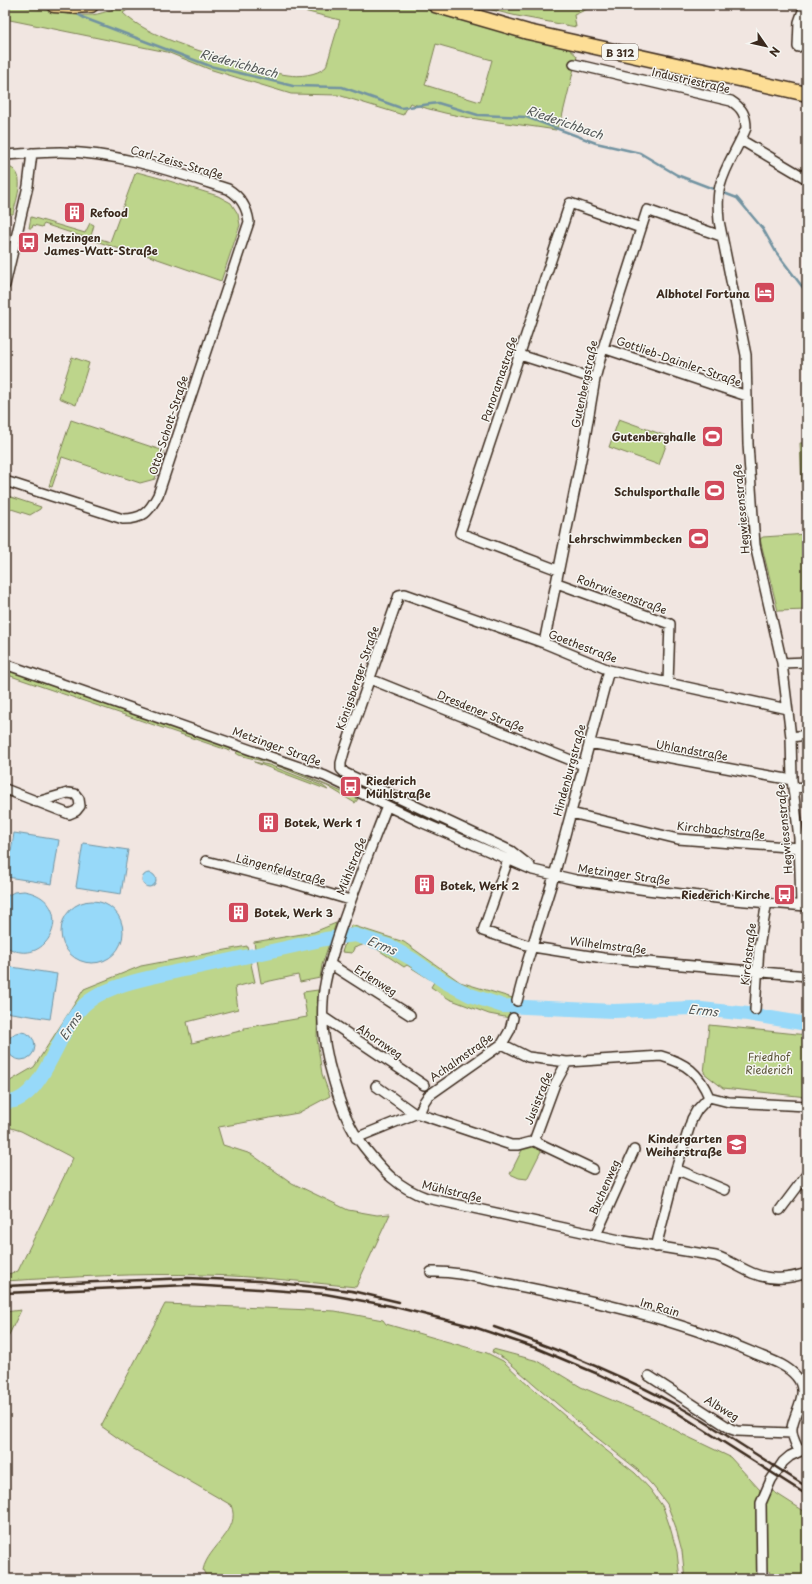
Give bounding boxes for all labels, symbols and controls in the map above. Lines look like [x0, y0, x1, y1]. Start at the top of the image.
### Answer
north arrow [746, 26, 786, 66]
water label: Riederichbach [198, 44, 281, 82]
road number: B 312 [602, 44, 638, 60]
text: N [765, 44, 784, 60]
street label: Industriestraße [650, 63, 732, 97]
water label: Riederichbach [524, 101, 607, 144]
street label: Carl-Zeiss-Straße [129, 141, 225, 183]
building icon: Refood [62, 199, 88, 225]
place label: Refood [90, 204, 128, 221]
place label: Metzingen James-Watt-Straße [44, 229, 158, 259]
bus stop icon: Metzingen James-Watt-Straße [16, 230, 42, 256]
hotel icon: Albhotel Fortuna [752, 280, 778, 306]
place label: Albhotel Fortuna [655, 285, 751, 302]
street label: Gottlieb-Daimler-Straße [614, 332, 744, 390]
street label: Panoramastraße [476, 334, 522, 424]
street label: Gutenbergstraße [566, 339, 602, 429]
street label: Otto-Schott-Straße [144, 373, 192, 477]
sports icon: Gutenberghalle [699, 423, 725, 449]
place label: Gutenberghalle [612, 428, 696, 445]
street label: Hegwiesenstraße [729, 463, 753, 555]
sports icon: Schulsporthalle [702, 478, 728, 504]
place label: Schulsporthalle [614, 483, 700, 500]
sports icon: Lehrschwimmbecken [685, 525, 711, 551]
place label: Lehrschwimmbecken [569, 530, 682, 547]
street label: Rohrwiesenstraße [575, 570, 670, 618]
street label: Königsberger Straße [331, 623, 383, 732]
street label: Goethestraße [546, 625, 620, 667]
street label: Dresdener Straße [435, 686, 527, 736]
street label: Metzinger Straße [230, 722, 324, 770]
street label: Hindenburgstraße [548, 722, 590, 818]
street label: Uhlandstraße [655, 735, 730, 765]
place label: Riederich Mühlstraße [366, 772, 431, 802]
bus stop icon: Riederich Mühlstraße [337, 773, 363, 799]
street label: Hegwiesenstraße [772, 783, 796, 875]
building icon: Botek, Werk 1 [255, 809, 281, 835]
place label: Botek, Werk 1 [284, 814, 361, 831]
street label: Kirchbachstraße [676, 817, 766, 843]
street label: Mühlstraße [332, 834, 370, 898]
street label: Längenfeldstraße [234, 849, 328, 889]
street label: Metzinger Straße [577, 859, 672, 889]
building icon: Botek, Werk 2 [412, 872, 438, 898]
place label: Botek, Werk 2 [440, 877, 519, 894]
bus stop icon: Riederich Kirche [772, 881, 798, 907]
place label: Riederich Kirche [681, 886, 770, 903]
building icon: Botek, Werk 3 [225, 899, 251, 925]
place label: Botek, Werk 3 [254, 904, 333, 921]
street label: Kirchstraße [736, 922, 760, 986]
water label: Erms [365, 931, 400, 959]
street label: Wilhelmstraße [569, 932, 647, 958]
street label: Erlenweg [351, 960, 401, 1000]
water label: Erms [687, 999, 720, 1021]
water label: Erms [54, 1008, 86, 1043]
street label: Ahornweg [353, 1019, 407, 1063]
street label: Achalmstraße [426, 1029, 496, 1085]
park label: Friedhof Riederich [745, 1048, 793, 1078]
street label: Jusistraße [520, 1069, 556, 1127]
place label: Kindergarten Weiherstraße [646, 1130, 722, 1160]
school or university icon: Kindergarten Weiherstraße [724, 1131, 750, 1157]
street label: Buchenweg [584, 1157, 624, 1217]
street label: Mühlstraße [420, 1175, 484, 1207]
street label: Im Rain [638, 1293, 682, 1321]
street label: Albweg [701, 1391, 743, 1425]

